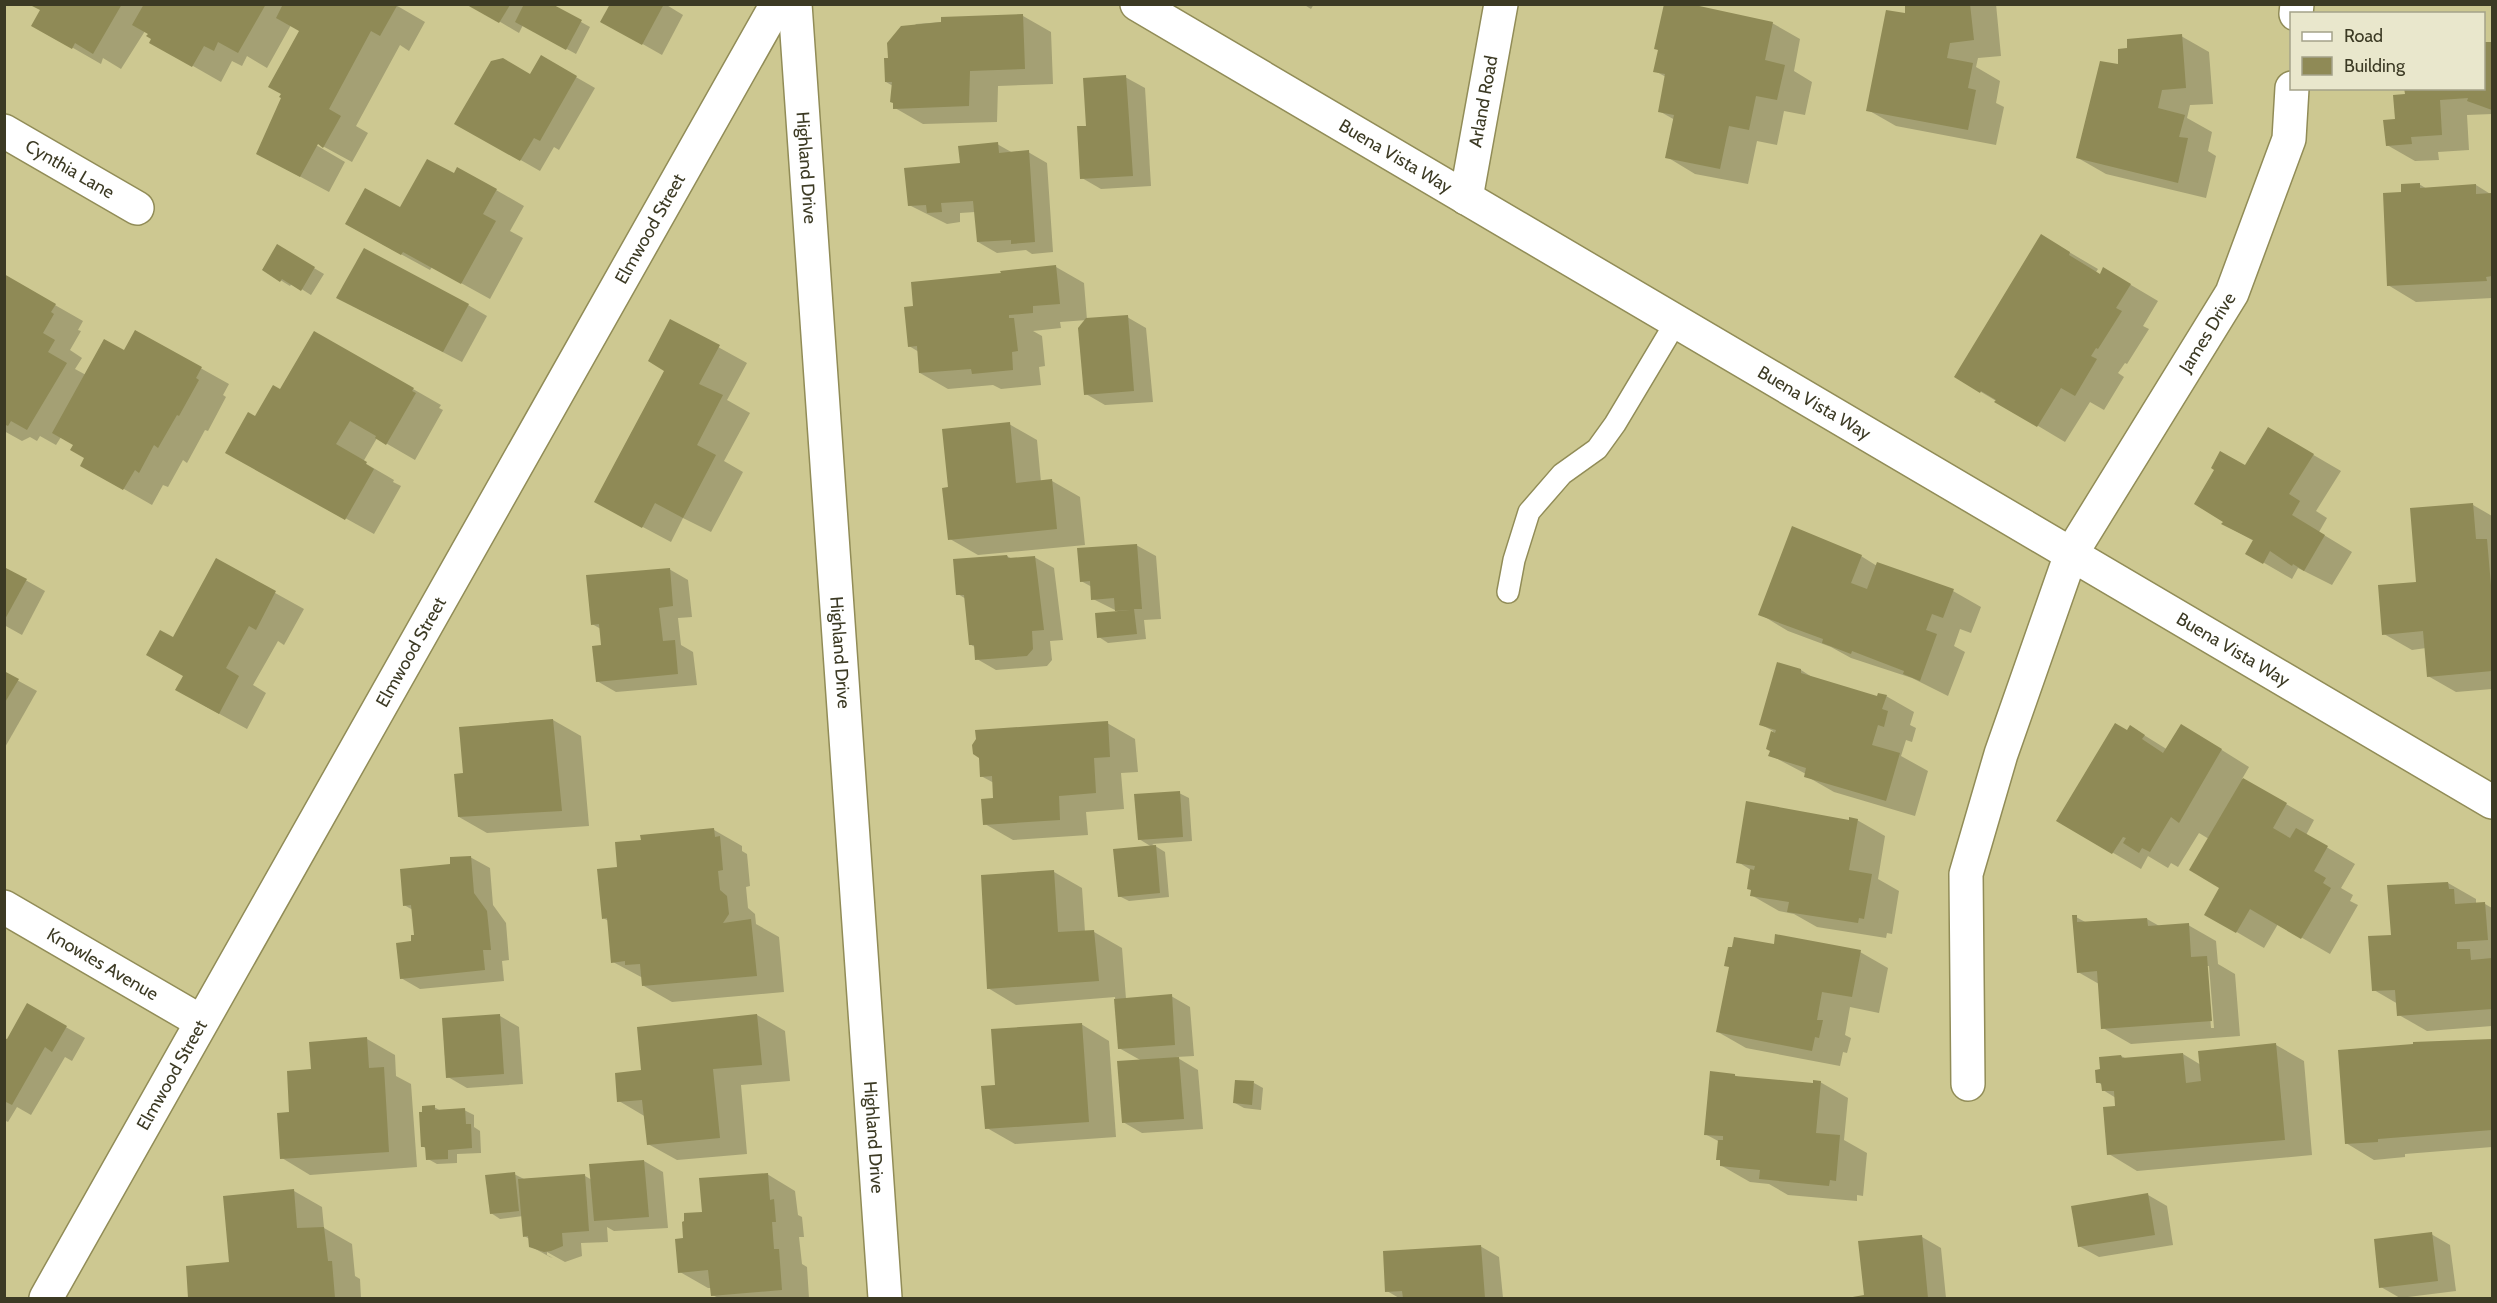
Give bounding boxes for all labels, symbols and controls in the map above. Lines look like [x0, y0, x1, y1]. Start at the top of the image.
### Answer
legend [2290, 12, 2485, 90]
text: Road [2344, 25, 2383, 47]
street label: Arland Road [1464, 54, 1502, 149]
text: Building [2344, 55, 2406, 77]
street label: Highland Drive [792, 111, 821, 225]
street label: Buena Vista Way [1335, 114, 1456, 198]
street label: Cynthia Lane [21, 135, 118, 203]
street label: Elmwood Street [610, 170, 690, 288]
street label: James Drive [2174, 289, 2241, 378]
street label: Buena Vista Way [1754, 361, 1875, 445]
street label: Elmwood Street [371, 593, 451, 711]
street label: Highland Drive [825, 596, 855, 709]
street label: Buena Vista Way [2172, 608, 2294, 691]
street label: Knowles Avenue [43, 923, 162, 1005]
street label: Elmwood Street [132, 1016, 212, 1134]
street label: Highland Drive [859, 1080, 889, 1194]

